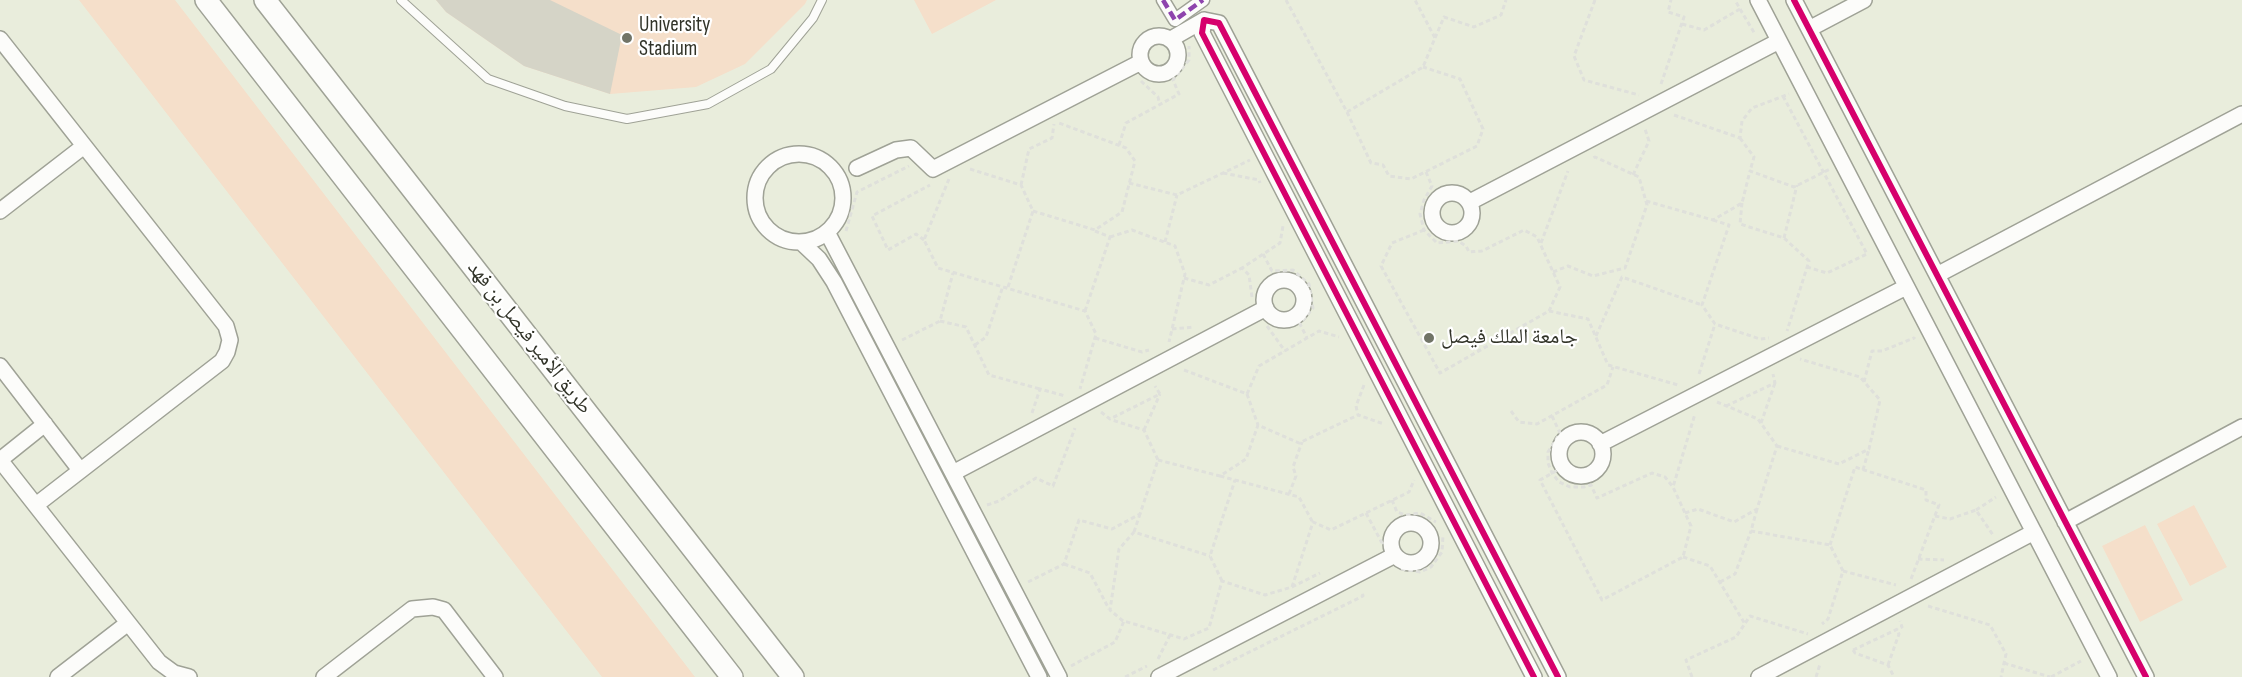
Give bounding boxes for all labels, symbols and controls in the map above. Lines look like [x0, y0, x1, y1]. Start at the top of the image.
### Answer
place label: University Stadium [639, 13, 710, 63]
marker: University Stadium [620, 31, 634, 45]
street label: طريق الأمير فيصل بن فهد [461, 256, 597, 420]
place label: جامعة الملك فيصل [1441, 325, 1578, 351]
marker: جامعة الملك فيصل [1422, 331, 1436, 345]

